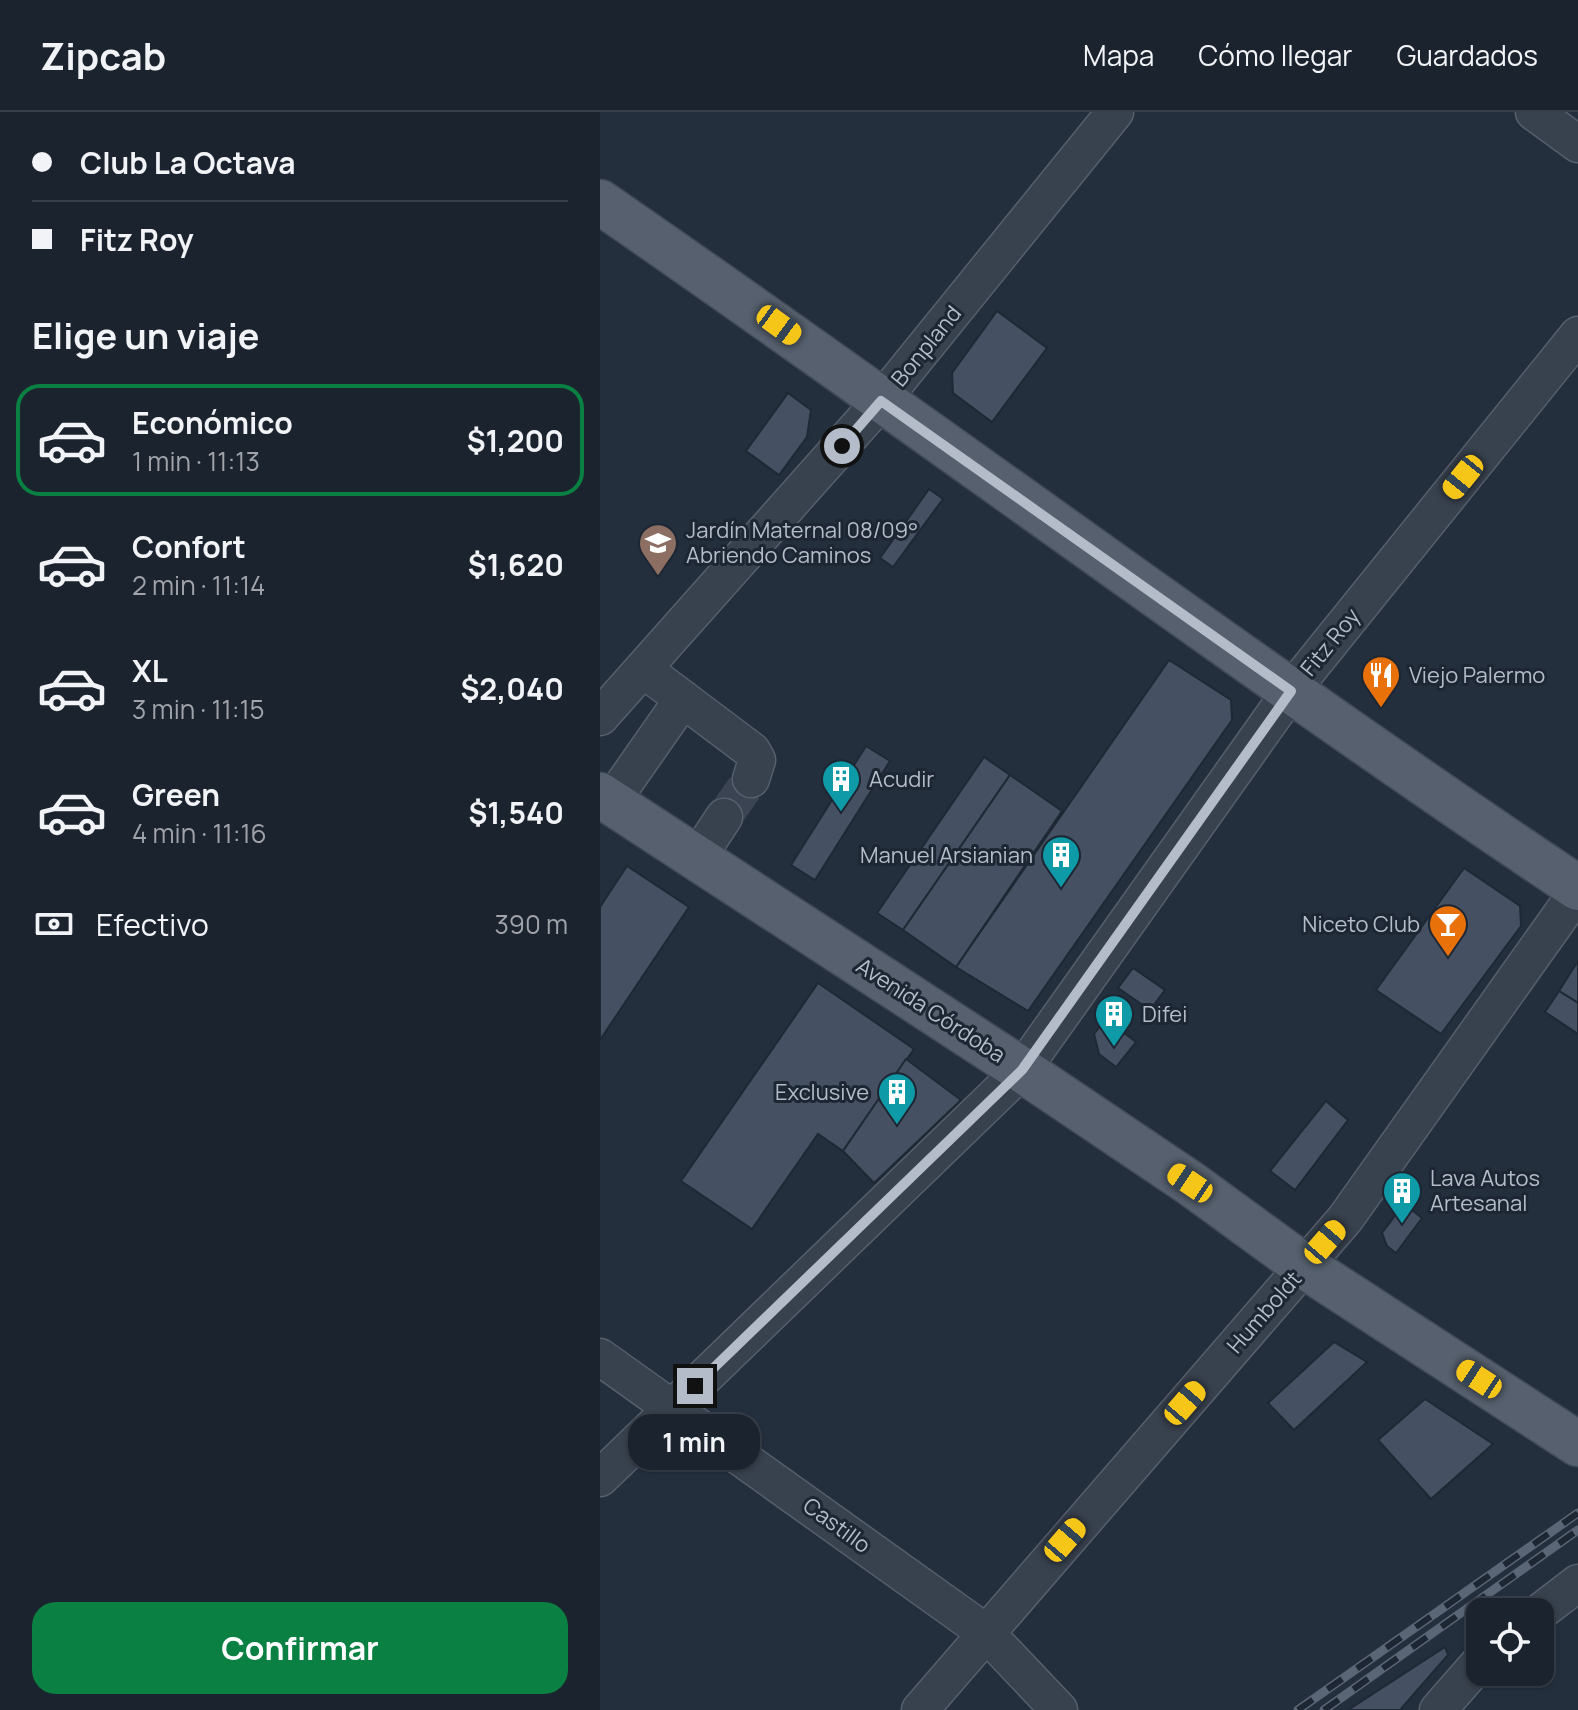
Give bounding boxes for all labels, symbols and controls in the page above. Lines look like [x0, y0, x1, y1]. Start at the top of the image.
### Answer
text: Zipcab [40, 29, 166, 81]
text: Mapa [1083, 36, 1154, 74]
text: Cómo llegar [1198, 36, 1352, 74]
text: Guardados [1396, 36, 1538, 74]
text: Club La Octava [80, 142, 296, 183]
text: Fitz Roy [80, 219, 194, 260]
street label: Bonpland [884, 299, 968, 393]
car [753, 301, 805, 349]
text: Elige un viaje [32, 311, 259, 360]
text: Económico [132, 402, 293, 443]
icon: car [36, 404, 108, 476]
text: $1,200 [467, 420, 564, 461]
route start [824, 428, 860, 464]
text: 1 min · 11:13 [132, 443, 260, 479]
car [1439, 451, 1487, 503]
place label: Jardín Maternal 08/09° Abriendo Caminos [686, 515, 918, 570]
school or university icon: Jardín Maternal 08/09° Abriendo Caminos [637, 522, 679, 577]
text: Confort [132, 526, 246, 567]
icon: car [36, 528, 108, 600]
text: $1,620 [468, 544, 564, 585]
text: 2 min · 11:14 [132, 567, 265, 603]
street label: Fitz Roy [1293, 602, 1367, 682]
text: XL [132, 650, 168, 691]
icon: car [36, 652, 108, 724]
restaurant icon: Viejo Palermo [1360, 654, 1402, 709]
place label: Viejo Palermo [1409, 660, 1545, 690]
text: $2,040 [460, 668, 564, 709]
text: 3 min · 11:15 [132, 691, 265, 727]
building icon: Acudir [820, 758, 862, 813]
place label: Acudir [869, 764, 934, 794]
text: Green [132, 774, 220, 815]
icon: car [36, 776, 108, 848]
text: $1,540 [469, 792, 564, 833]
text: 4 min · 11:16 [132, 815, 267, 851]
building icon: Manuel Arsianian [1040, 834, 1082, 889]
place label: Manuel Arsianian [860, 840, 1033, 870]
icon: cash [32, 902, 76, 946]
bar icon: Niceto Club [1427, 903, 1469, 958]
text: Efectivo [96, 904, 209, 945]
text: 390 m [494, 906, 568, 942]
place label: Niceto Club [1302, 909, 1420, 939]
street label: Avenida Córdoba [851, 951, 1011, 1069]
building icon: Difei [1093, 993, 1135, 1048]
place label: Difei [1142, 999, 1187, 1029]
building icon: Exclusive [876, 1071, 918, 1126]
place label: Exclusive [775, 1077, 869, 1107]
car [1163, 1160, 1217, 1206]
place label: Lava Autos Artesanal [1430, 1163, 1540, 1218]
building icon: Lava Autos Artesanal [1381, 1170, 1423, 1225]
car [1300, 1216, 1350, 1268]
street label: Humboldt [1220, 1264, 1308, 1360]
car [1452, 1356, 1506, 1402]
route end [677, 1368, 713, 1404]
car [1160, 1377, 1210, 1429]
callout: 1 min [629, 1414, 761, 1470]
text: 1 min [662, 1424, 726, 1460]
street label: Castillo [797, 1490, 877, 1560]
car [1040, 1514, 1090, 1566]
map controls [1466, 1598, 1554, 1686]
button: locate [1466, 1598, 1554, 1686]
button: Confirmar [32, 1602, 568, 1694]

